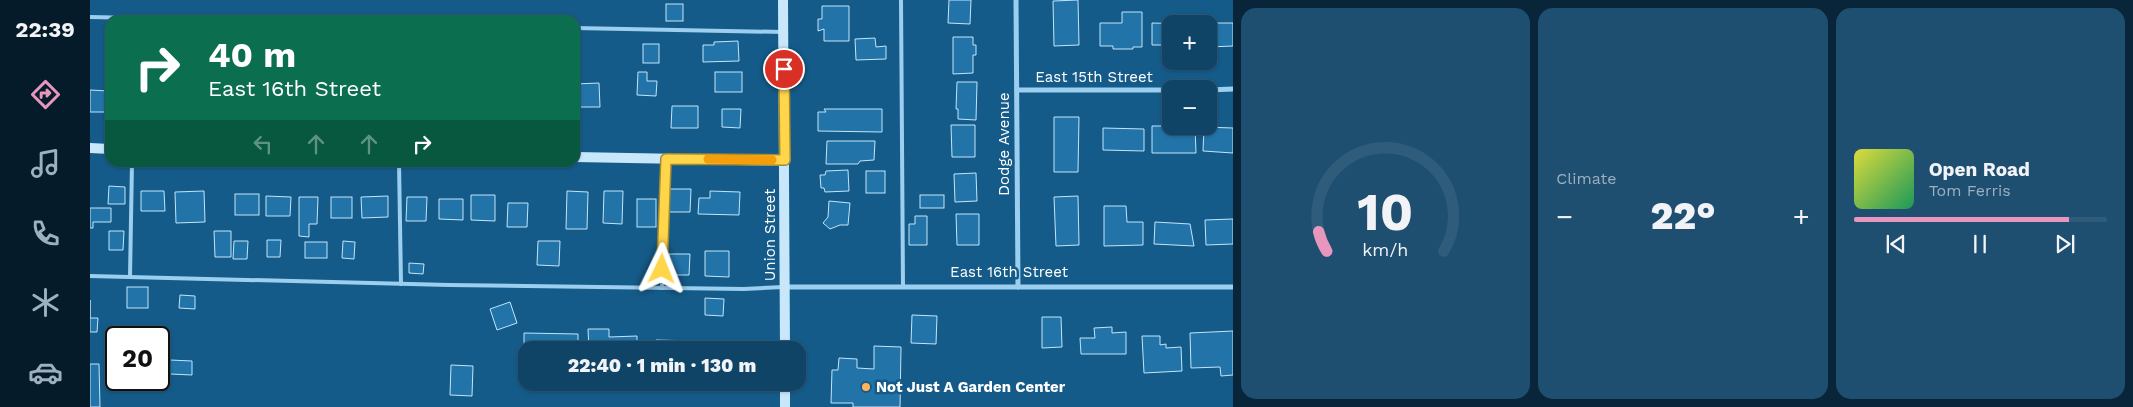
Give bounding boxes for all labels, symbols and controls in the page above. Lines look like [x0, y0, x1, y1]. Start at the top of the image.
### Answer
map controls [1162, 15, 1217, 135]
button: + [1162, 15, 1217, 70]
text: 22:39 [15, 17, 75, 42]
text: 40 m [208, 34, 296, 76]
icon: right [125, 35, 190, 100]
pin [763, 48, 805, 90]
icon: arrive [770, 55, 798, 83]
street label: East 15th Street [1035, 68, 1153, 86]
text: East 16th Street [208, 76, 381, 101]
icon: directions [28, 77, 63, 112]
button: − [1162, 80, 1217, 135]
street label: Dodge Avenue [995, 92, 1013, 196]
icon: left [249, 130, 277, 158]
icon: ahead [302, 130, 330, 158]
icon: ahead [355, 130, 383, 158]
icon: right [408, 130, 436, 158]
icon: music [28, 146, 63, 181]
text: Open Road [1929, 158, 2030, 181]
text: Climate [1556, 169, 1616, 188]
text: Tom Ferris [1929, 181, 2011, 200]
text: 10 [1358, 182, 1414, 243]
street label: Union Street [761, 188, 779, 281]
text: 22° [1651, 194, 1715, 238]
text: − [1556, 200, 1573, 233]
text: + [1793, 200, 1810, 233]
icon: phone [28, 216, 63, 251]
icon: previous [1882, 230, 1910, 258]
icon: pause [1966, 230, 1994, 258]
icon: next [2051, 230, 2079, 258]
text: km/h [1363, 239, 1409, 260]
position arrow [635, 242, 687, 294]
street label: East 16th Street [950, 263, 1069, 281]
icon: climate [28, 285, 63, 320]
speed limit sign: 20 [105, 326, 170, 391]
text: 22:40 · 1 min · 130 m [568, 354, 756, 377]
icon: car [28, 355, 63, 390]
place label: Not Just A Garden Center [876, 378, 1066, 396]
marker: Not Just A Garden Center [860, 381, 872, 393]

